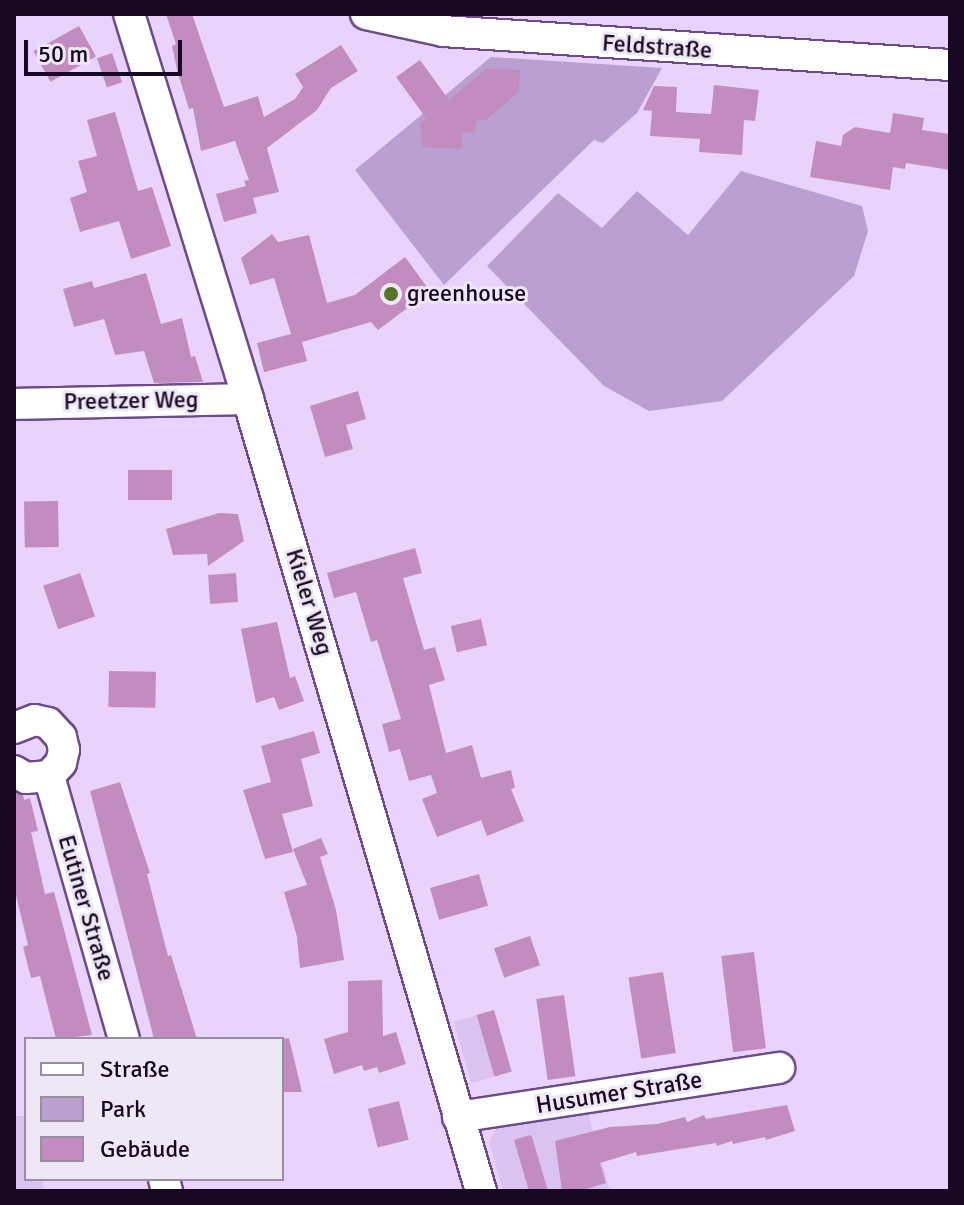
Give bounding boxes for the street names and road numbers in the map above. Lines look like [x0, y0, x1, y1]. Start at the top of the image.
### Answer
street label: Feldstraße [601, 29, 713, 65]
street label: Preetzer Weg [63, 385, 199, 417]
street label: Kieler Weg [279, 545, 339, 659]
street label: Eutiner Straße [51, 832, 121, 984]
street label: Husumer Straße [534, 1066, 704, 1120]

